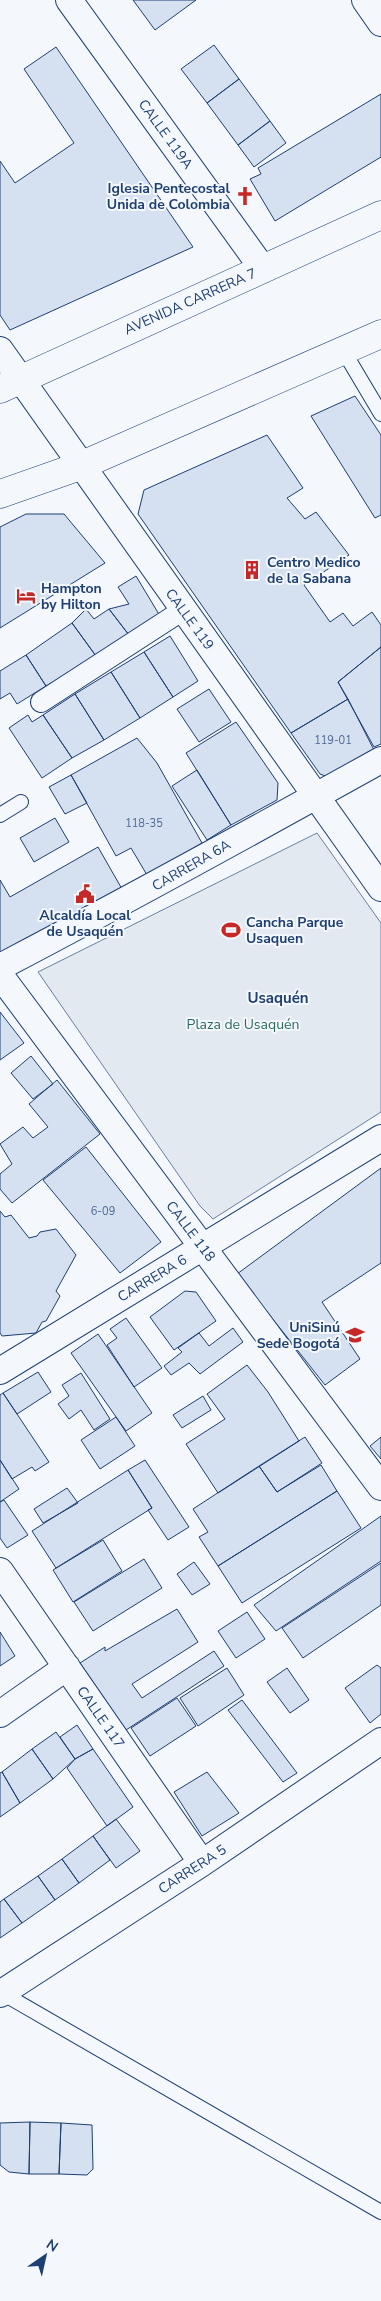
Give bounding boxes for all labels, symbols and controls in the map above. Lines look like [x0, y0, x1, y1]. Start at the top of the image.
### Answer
street label: CALLE 119A [134, 96, 197, 173]
place label: Iglesia Pentecostal Unida de Colombia [107, 179, 231, 214]
church icon: Iglesia Pentecostal Unida de Colombia [234, 185, 256, 207]
street label: AVENIDA CARRERA 7 [121, 264, 259, 339]
place label: Centro Medico de la Sabana [267, 553, 361, 588]
building icon: Centro Medico de la Sabana [241, 559, 263, 581]
place label: Hampton by Hilton [41, 579, 102, 614]
hotel icon: Hampton by Hilton [15, 585, 37, 607]
street label: CALLE 119 [161, 585, 218, 654]
house number: 119-01 [314, 733, 352, 748]
house number: 118-35 [125, 816, 163, 831]
street label: CARRERA 6A [148, 835, 234, 896]
public building icon: Alcaldía Local de Usaquén [74, 883, 96, 905]
place label: Alcaldía Local de Usaquén [39, 906, 131, 941]
place label: Cancha Parque Usaquen [246, 913, 344, 948]
sports icon: Cancha Parque Usaquen [220, 919, 242, 941]
district label: Usaquén [247, 988, 309, 1008]
park label: Plaza de Usaquén [187, 1015, 299, 1034]
street label: CALLE 118 [161, 1197, 220, 1266]
house number: 6-09 [91, 1204, 115, 1219]
street label: CARRERA 6 [114, 1250, 190, 1307]
place label: UniSinú Sede Bogotá [257, 1318, 340, 1353]
school or university icon: UniSinú Sede Bogotá [344, 1324, 366, 1346]
street label: CALLE 117 [72, 1683, 129, 1752]
street label: CARRERA 5 [155, 1840, 230, 1899]
north arrow [20, 2231, 70, 2281]
text: N [42, 2235, 62, 2256]

